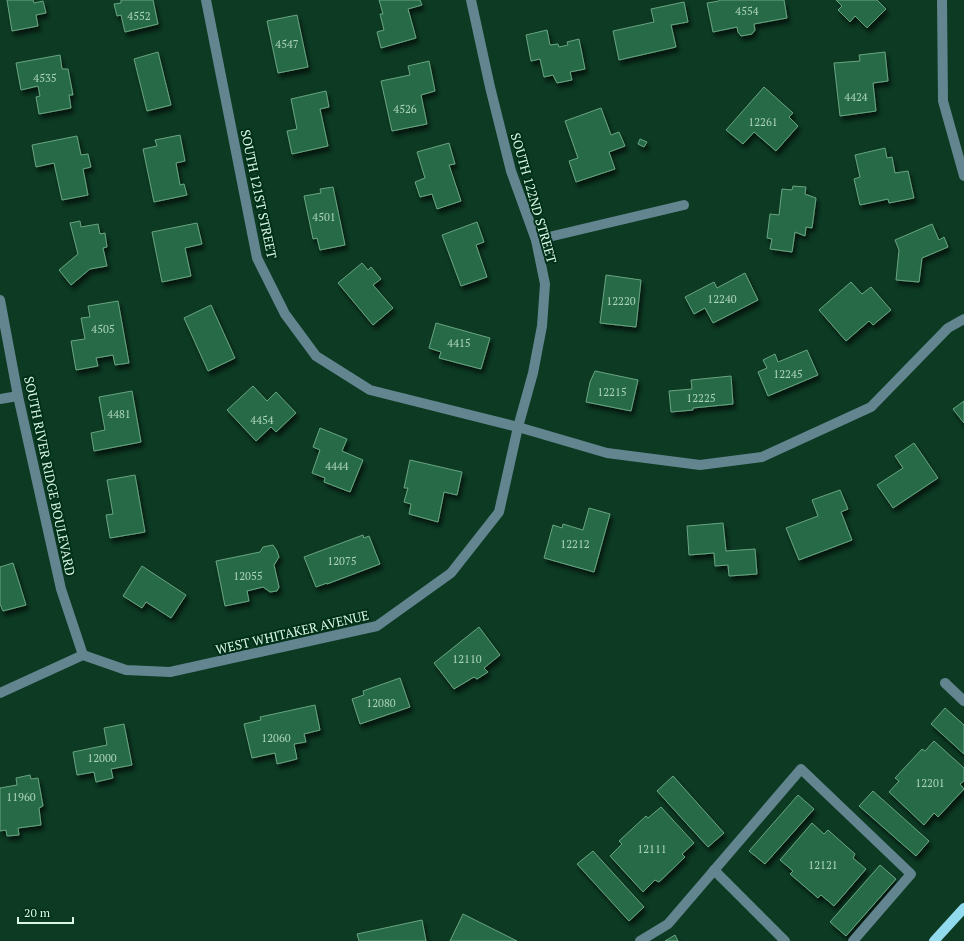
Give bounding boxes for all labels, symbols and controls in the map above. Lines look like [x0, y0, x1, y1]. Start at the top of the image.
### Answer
house number: 4554 [735, 4, 759, 18]
house number: 4552 [127, 9, 151, 23]
house number: 4547 [275, 37, 299, 51]
house number: 4535 [33, 71, 57, 85]
house number: 4424 [844, 90, 868, 104]
house number: 4526 [393, 102, 417, 116]
house number: 12261 [748, 115, 778, 129]
street label: SOUTH 121ST STREET [237, 128, 281, 260]
street label: SOUTH 122ND STREET [507, 131, 561, 265]
house number: 4501 [312, 210, 336, 224]
house number: 12240 [707, 292, 737, 306]
house number: 12220 [606, 294, 636, 308]
house number: 4505 [91, 322, 115, 336]
house number: 4415 [447, 336, 471, 350]
house number: 12245 [773, 367, 803, 381]
street label: SOUTH RIVER RIDGE BOULEVARD [20, 375, 80, 577]
house number: 12215 [597, 385, 627, 399]
house number: 12225 [686, 391, 716, 405]
house number: 4481 [107, 407, 131, 421]
house number: 4454 [250, 413, 274, 427]
house number: 4444 [325, 459, 349, 473]
house number: 12212 [560, 537, 590, 551]
house number: 12075 [327, 554, 357, 568]
house number: 12055 [233, 569, 263, 583]
street label: WEST WHITAKER AVENUE [214, 606, 370, 658]
house number: 12110 [452, 652, 482, 666]
house number: 12080 [366, 696, 396, 710]
house number: 12060 [261, 731, 291, 745]
house number: 12000 [87, 751, 117, 765]
house number: 12201 [915, 776, 945, 790]
house number: 11960 [6, 790, 36, 804]
house number: 12111 [637, 842, 667, 856]
house number: 12121 [808, 858, 838, 872]
scale bar [18, 899, 73, 925]
text: 20 m [24, 905, 51, 920]

